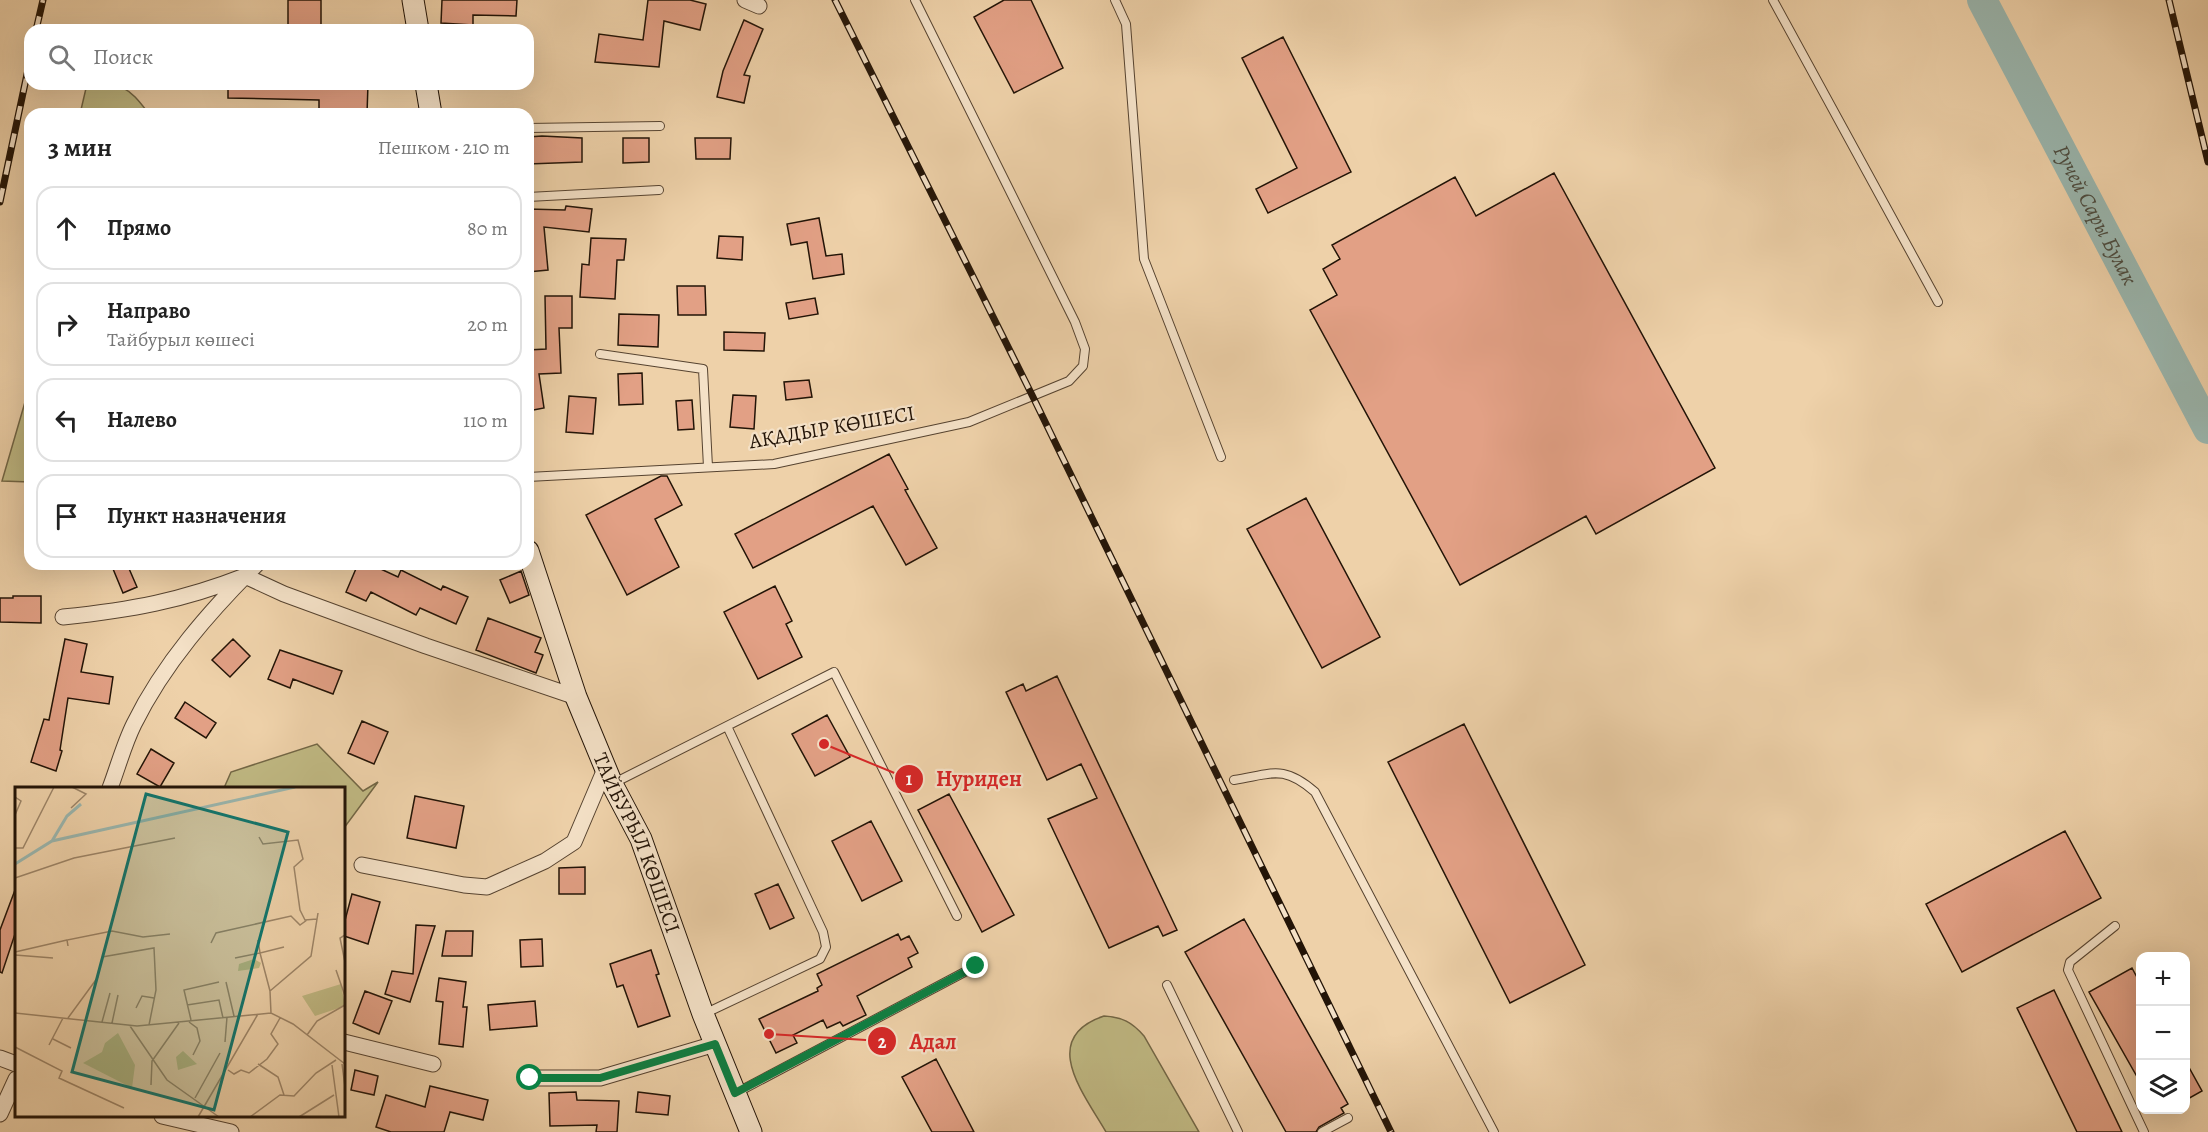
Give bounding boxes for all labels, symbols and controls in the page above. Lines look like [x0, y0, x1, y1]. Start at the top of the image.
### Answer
search box [24, 24, 534, 90]
icon: search [45, 41, 78, 74]
text: Поиск [93, 42, 153, 72]
text: 3 мин [48, 130, 112, 165]
text: Пешком · 210 m [378, 134, 510, 161]
water label: Ручей Сары Булак [2046, 139, 2145, 291]
icon: ahead [50, 212, 83, 245]
text: Прямо [107, 213, 171, 243]
text: 80 m [467, 215, 508, 242]
text: Направо [107, 296, 190, 326]
icon: right [50, 308, 83, 341]
text: 20 m [467, 311, 508, 338]
text: Тайбурыл көшесі [107, 326, 255, 353]
street label: АҚАДЫР КӨШЕСІ [746, 399, 917, 456]
icon: left [50, 404, 83, 437]
text: Налево [107, 405, 177, 435]
text: 110 m [463, 407, 508, 434]
icon: arrive [50, 500, 83, 533]
text: Пункт назначения [107, 501, 286, 531]
street label: ТАЙБУРЫЛ КӨШЕСІ [587, 749, 687, 937]
callout: Нуриден [894, 759, 1034, 799]
text: Нуриден [936, 764, 1022, 794]
text: 1 [906, 767, 913, 791]
inset map [15, 787, 345, 1117]
route end [962, 952, 988, 978]
map controls [2136, 952, 2190, 1114]
button: + [2136, 952, 2190, 1006]
button: − [2136, 1006, 2190, 1060]
callout: Адал [867, 1021, 968, 1061]
text: Адал [909, 1027, 956, 1057]
text: 2 [878, 1030, 887, 1054]
button: layers [2136, 1060, 2190, 1114]
route start [516, 1064, 542, 1090]

